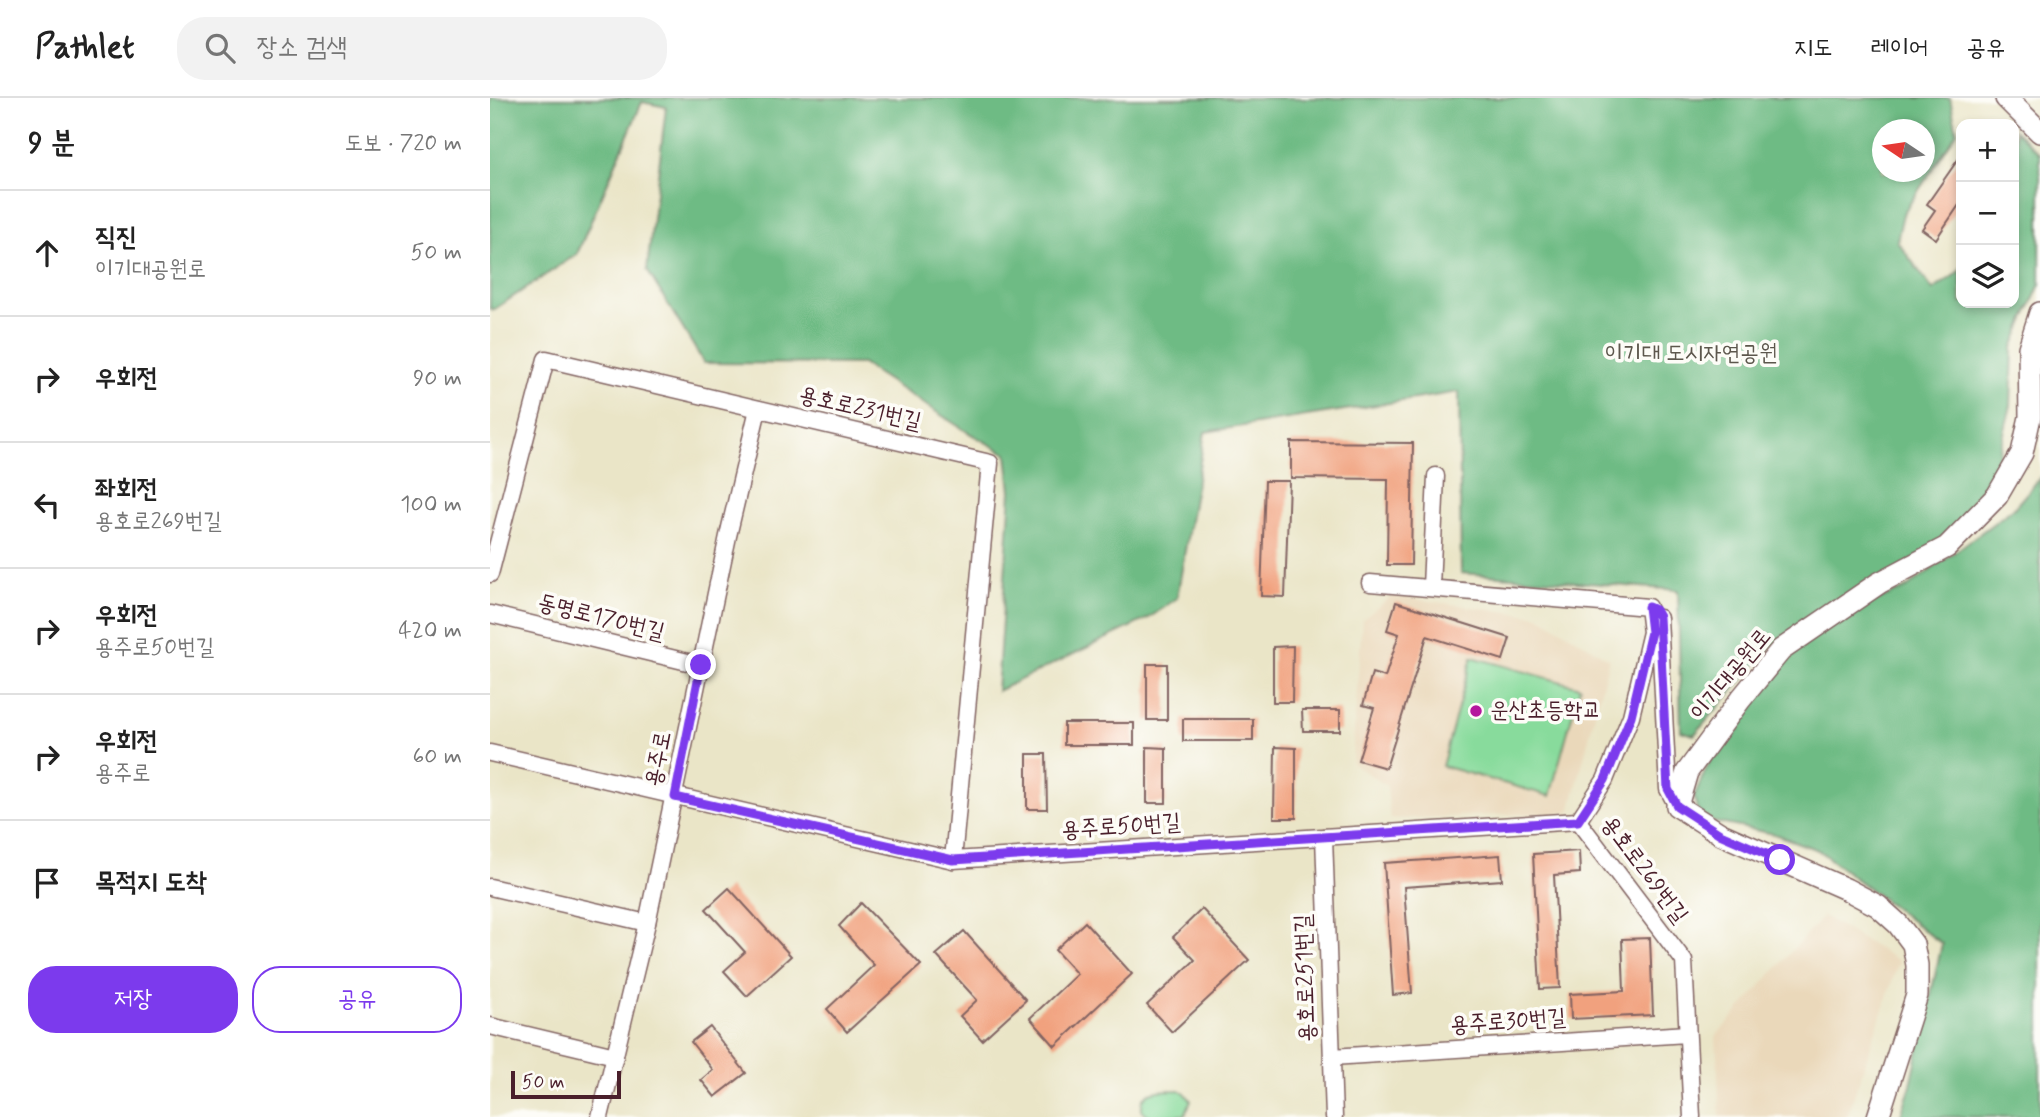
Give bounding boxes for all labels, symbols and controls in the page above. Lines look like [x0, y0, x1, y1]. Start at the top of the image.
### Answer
search box [177, 17, 667, 80]
text: Pathlet [35, 26, 135, 70]
icon: search [201, 29, 239, 67]
text: 장소 검색 [257, 31, 347, 65]
text: 지도 [1794, 33, 1832, 64]
text: 레이어 [1870, 33, 1928, 64]
text: 공유 [1966, 33, 2005, 64]
north arrow [1872, 119, 1935, 182]
map controls [1956, 119, 2019, 308]
button: + [1956, 119, 2019, 182]
text: 9 분 [28, 124, 75, 163]
text: 도보 · 720 m [345, 129, 462, 159]
button: − [1956, 182, 2019, 245]
text: 직진 [95, 221, 137, 255]
icon: ahead [28, 234, 66, 272]
text: 50 m [411, 238, 462, 268]
button: layers [1956, 245, 2019, 308]
text: 이기대공원로 [95, 255, 206, 285]
park label: 이기대 도시자연공원 [1605, 339, 1777, 369]
icon: right [28, 360, 66, 398]
text: 우회전 [95, 362, 158, 396]
text: 90 m [413, 364, 462, 394]
street label: 용호로231번길 [796, 380, 924, 438]
text: 좌회전 [95, 473, 158, 507]
icon: left [28, 486, 66, 524]
text: 100 m [400, 490, 462, 520]
text: 용호로269번길 [95, 507, 222, 537]
street label: 동명로170번길 [534, 588, 668, 648]
text: 우회전 [95, 599, 158, 633]
icon: right [28, 612, 66, 650]
text: 420 m [398, 616, 462, 646]
street label: 이기대공원로 [1684, 623, 1778, 727]
text: 용주로50번길 [95, 633, 214, 663]
route end [685, 649, 716, 680]
place label: 운산초등학교 [1490, 696, 1601, 726]
marker: 운산초등학교 [1468, 703, 1484, 719]
text: 우회전 [95, 725, 158, 759]
street label: 용주로 [639, 729, 679, 789]
icon: right [28, 738, 66, 776]
text: 60 m [413, 742, 462, 772]
text: 용주로 [95, 759, 151, 789]
street label: 용주로50번길 [1060, 808, 1182, 846]
street label: 용호로269번길 [1594, 810, 1694, 930]
route start [1764, 844, 1795, 875]
icon: arrive [28, 864, 66, 902]
text: 목적지 도착 [95, 866, 207, 900]
street label: 용호로251번길 [1289, 914, 1323, 1042]
button: 저장 [28, 966, 238, 1033]
button: 공유 [252, 966, 462, 1033]
street label: 용주로30번길 [1449, 1003, 1567, 1041]
scale bar [511, 1068, 621, 1100]
text: 50 m [522, 1070, 565, 1095]

